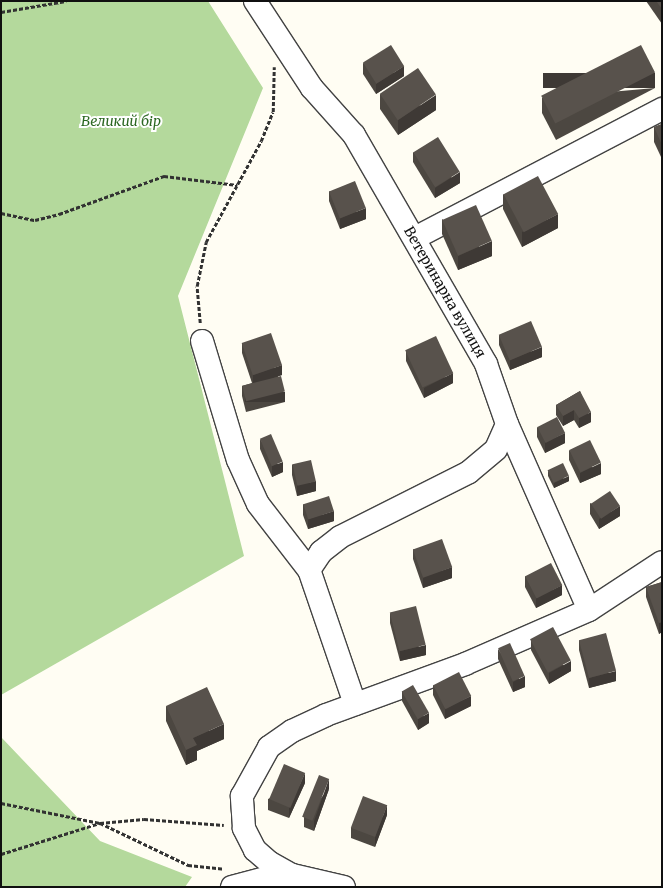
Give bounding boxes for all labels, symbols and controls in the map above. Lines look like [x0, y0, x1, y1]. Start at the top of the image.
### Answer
park label: Великий бір [81, 113, 161, 129]
street label: Ветеринарна вулиця [400, 223, 490, 361]

